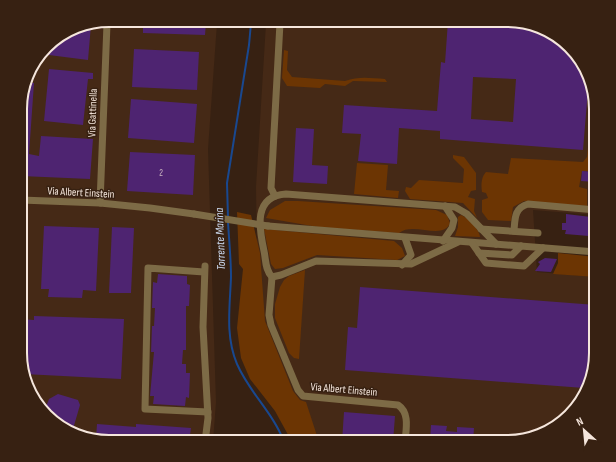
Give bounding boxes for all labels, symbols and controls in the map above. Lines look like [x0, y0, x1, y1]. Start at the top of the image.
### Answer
street label: Via Gattinella [85, 88, 100, 138]
house number: 2 [159, 168, 163, 179]
street label: Via Albert Einstein [47, 184, 115, 201]
water label: Torrente Marina [212, 207, 229, 270]
street label: Via Albert Einstein [310, 380, 378, 399]
north arrow [564, 410, 604, 450]
text: N [574, 414, 585, 429]

